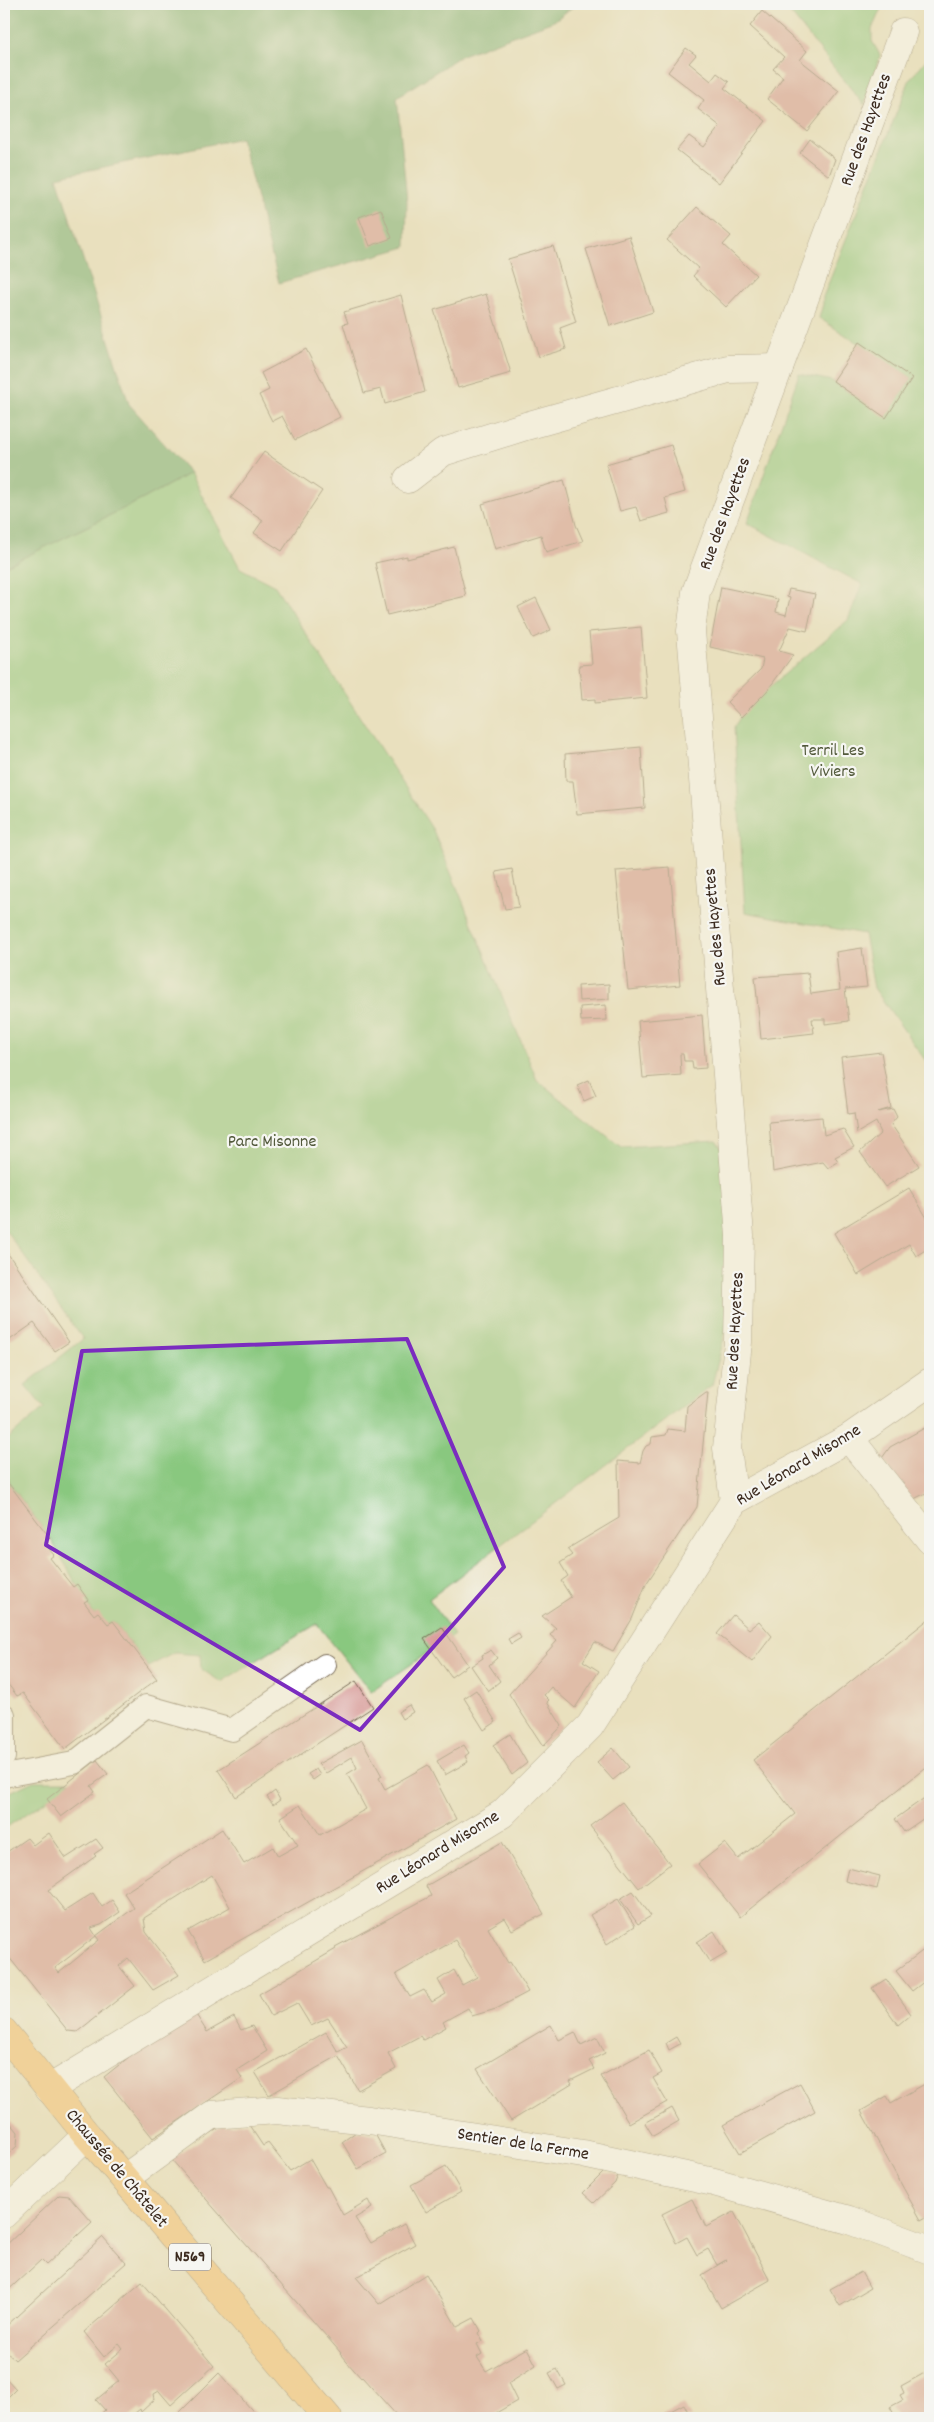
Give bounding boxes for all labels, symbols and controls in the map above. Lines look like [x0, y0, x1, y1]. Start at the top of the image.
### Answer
street label: Rue des Hayettes [835, 70, 899, 190]
street label: Rue des Hayettes [694, 454, 758, 574]
park label: Terril Les Viviers [801, 739, 865, 785]
street label: Rue des Hayettes [698, 867, 734, 987]
park label: Parc Misonne [228, 1130, 316, 1155]
street label: Rue des Hayettes [720, 1271, 752, 1391]
street label: Rue Léonard Misonne [732, 1419, 866, 1513]
street label: Rue Léonard Misonne [371, 1805, 505, 1901]
street label: Chaussée de Châtelet [59, 2104, 173, 2234]
street label: Sentier de la Ferme [455, 2122, 591, 2168]
road number: N569 [169, 2244, 211, 2270]

